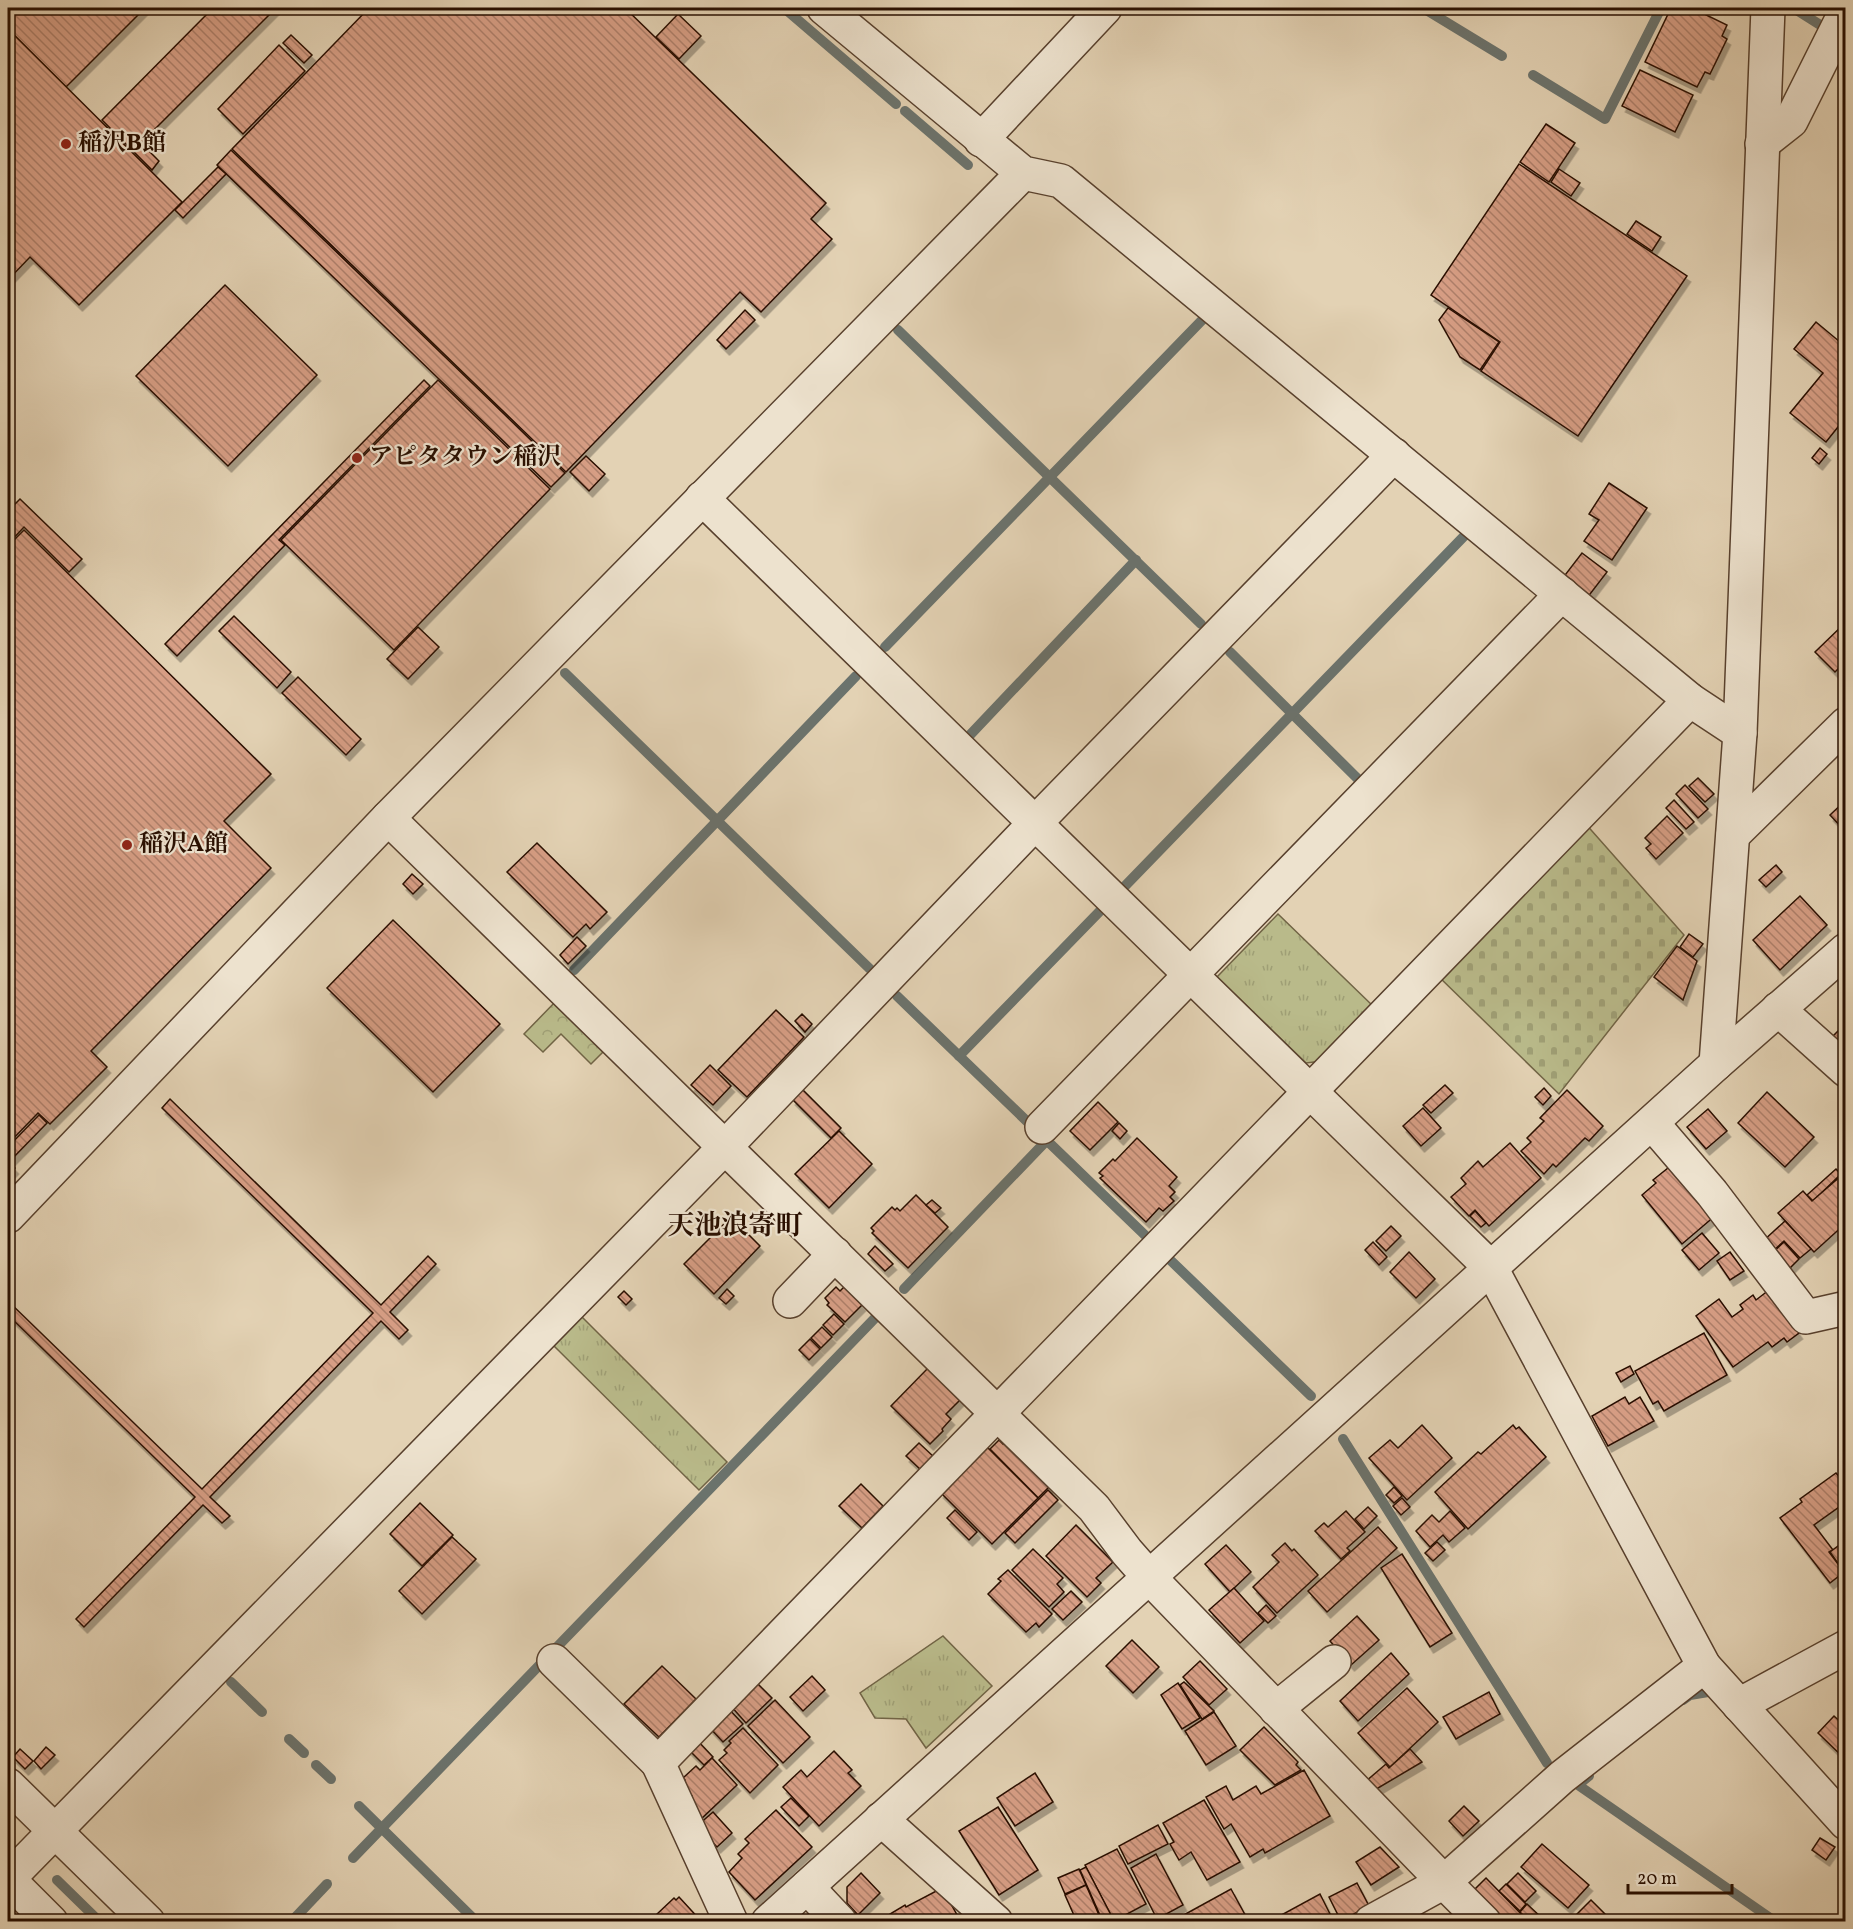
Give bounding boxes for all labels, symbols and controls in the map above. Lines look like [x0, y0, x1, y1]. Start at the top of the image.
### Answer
place label: 稲沢B館 [78, 127, 166, 161]
marker: 稲沢B館 [59, 137, 73, 151]
place label: アピタタウン稲沢 [369, 441, 561, 475]
marker: アピタタウン稲沢 [350, 451, 364, 465]
place label: 稲沢A館 [139, 828, 228, 862]
marker: 稲沢A館 [120, 838, 134, 852]
district label: 天池浪寄町 [668, 1208, 803, 1246]
scale bar [1628, 1857, 1732, 1895]
text: 20 m [1637, 1867, 1677, 1892]

